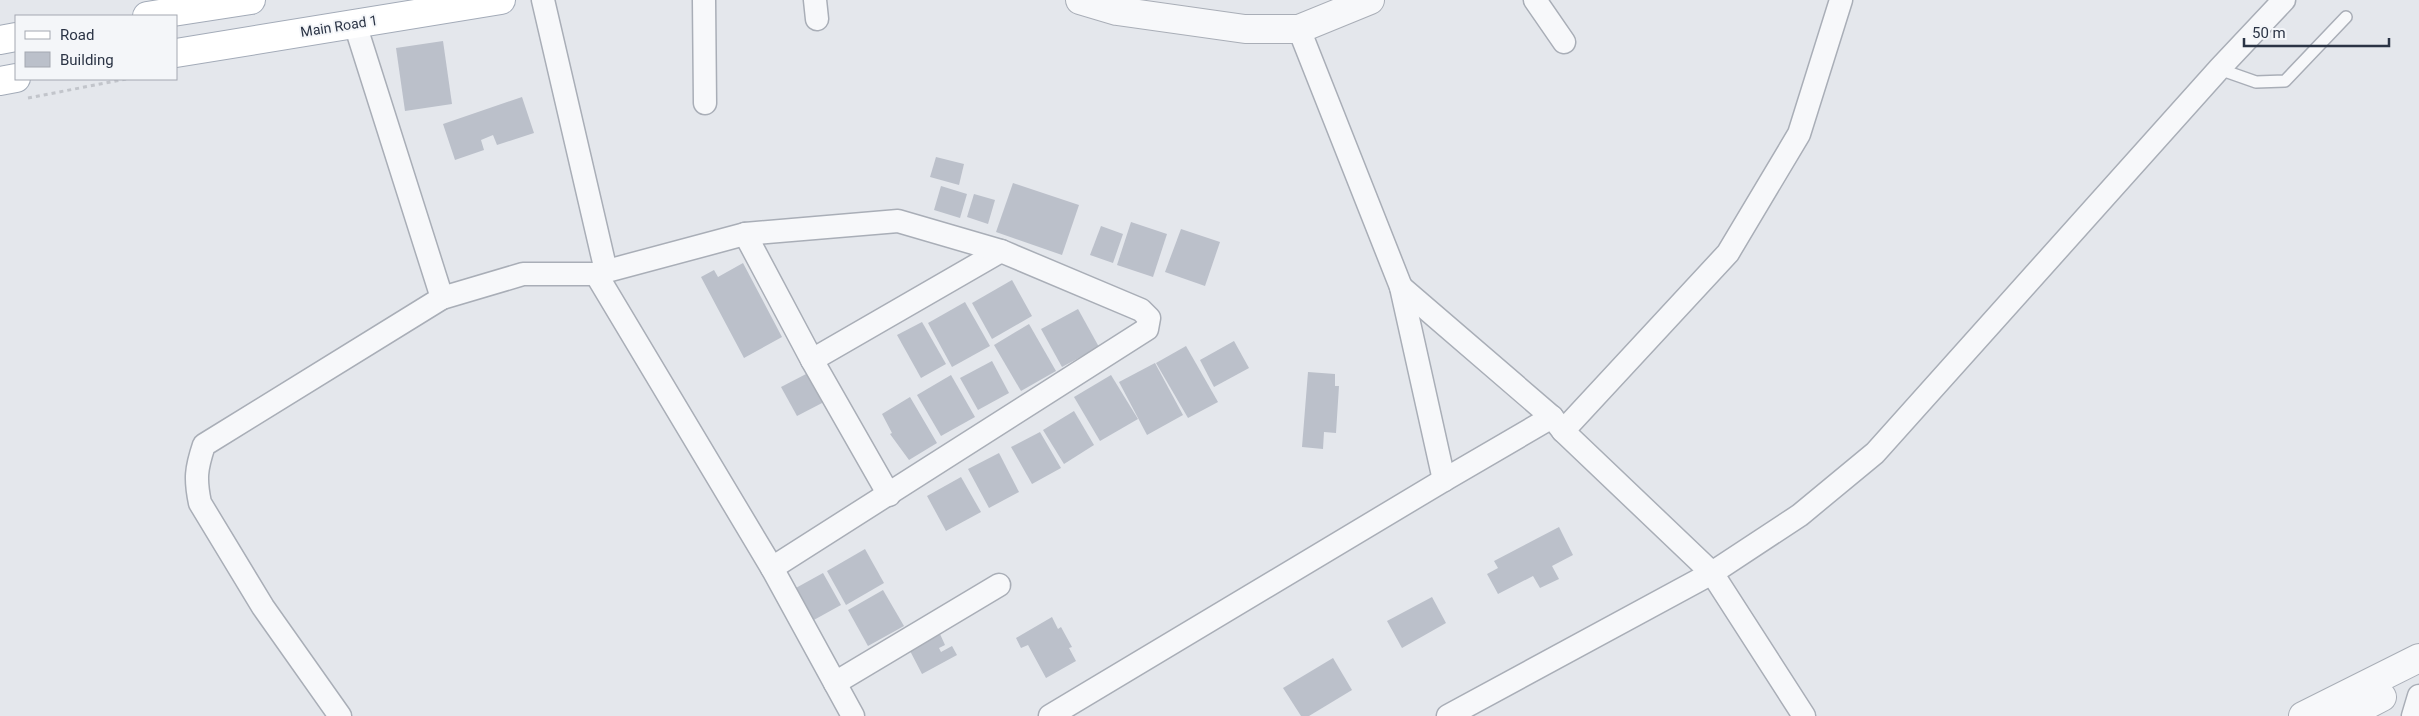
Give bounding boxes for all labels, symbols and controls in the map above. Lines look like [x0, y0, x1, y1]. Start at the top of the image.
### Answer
street label: Main Road 1 [299, 12, 379, 40]
legend [15, 15, 178, 80]
scale bar [2244, 15, 2389, 47]
text: 50 m [2252, 24, 2286, 42]
text: Road [60, 26, 94, 44]
text: Building [60, 51, 114, 69]

